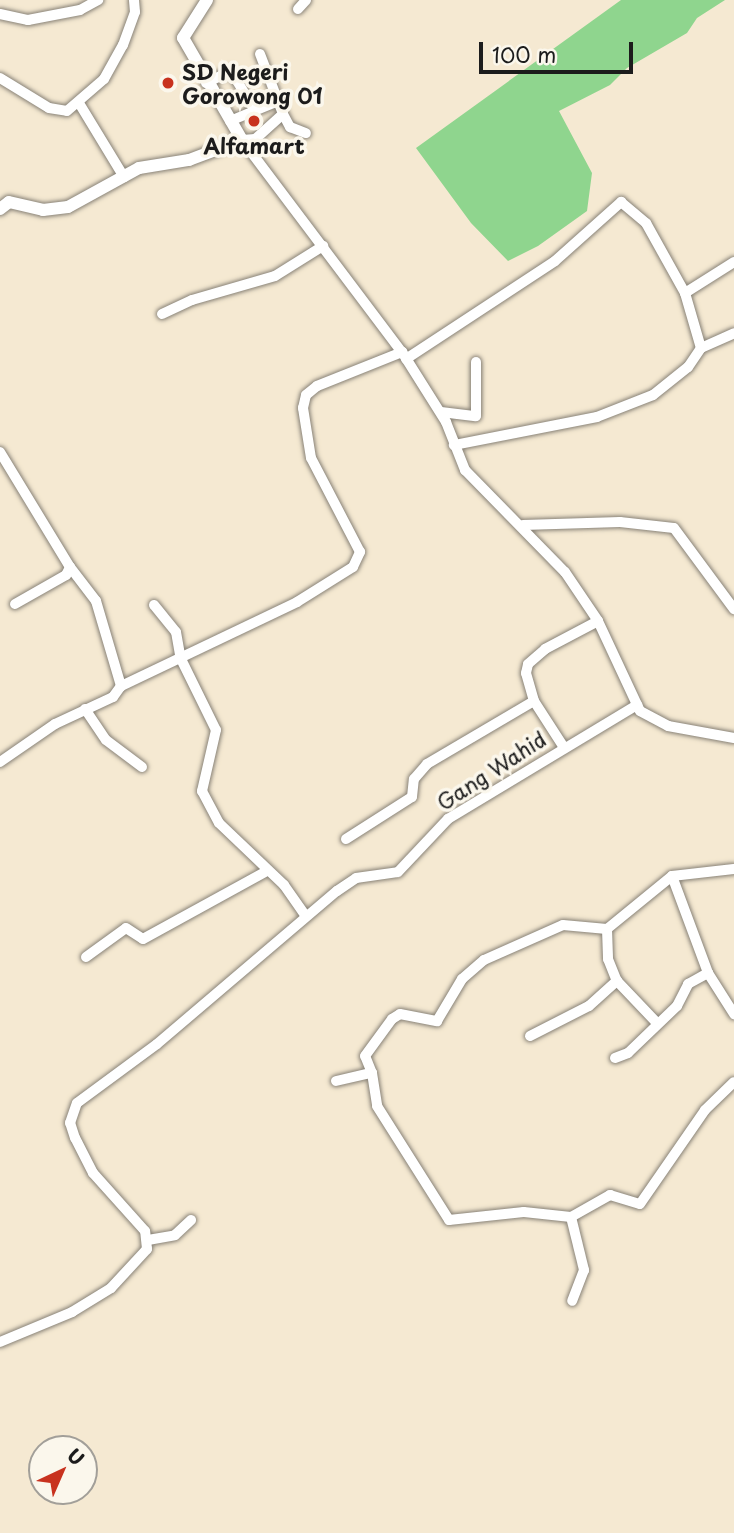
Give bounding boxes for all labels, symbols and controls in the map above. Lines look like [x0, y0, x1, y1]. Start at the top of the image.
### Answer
scale bar [482, 28, 636, 72]
text: 100 m [492, 38, 556, 70]
place label: SD Negeri Gorowong 01 [182, 58, 323, 108]
marker: SD Negeri Gorowong 01 [160, 75, 176, 91]
marker: Alfamart [246, 113, 262, 129]
place label: Alfamart [203, 132, 305, 158]
street label: Gang Wahid [432, 725, 550, 815]
north arrow [28, 1435, 98, 1505]
text: U [61, 1441, 91, 1471]

